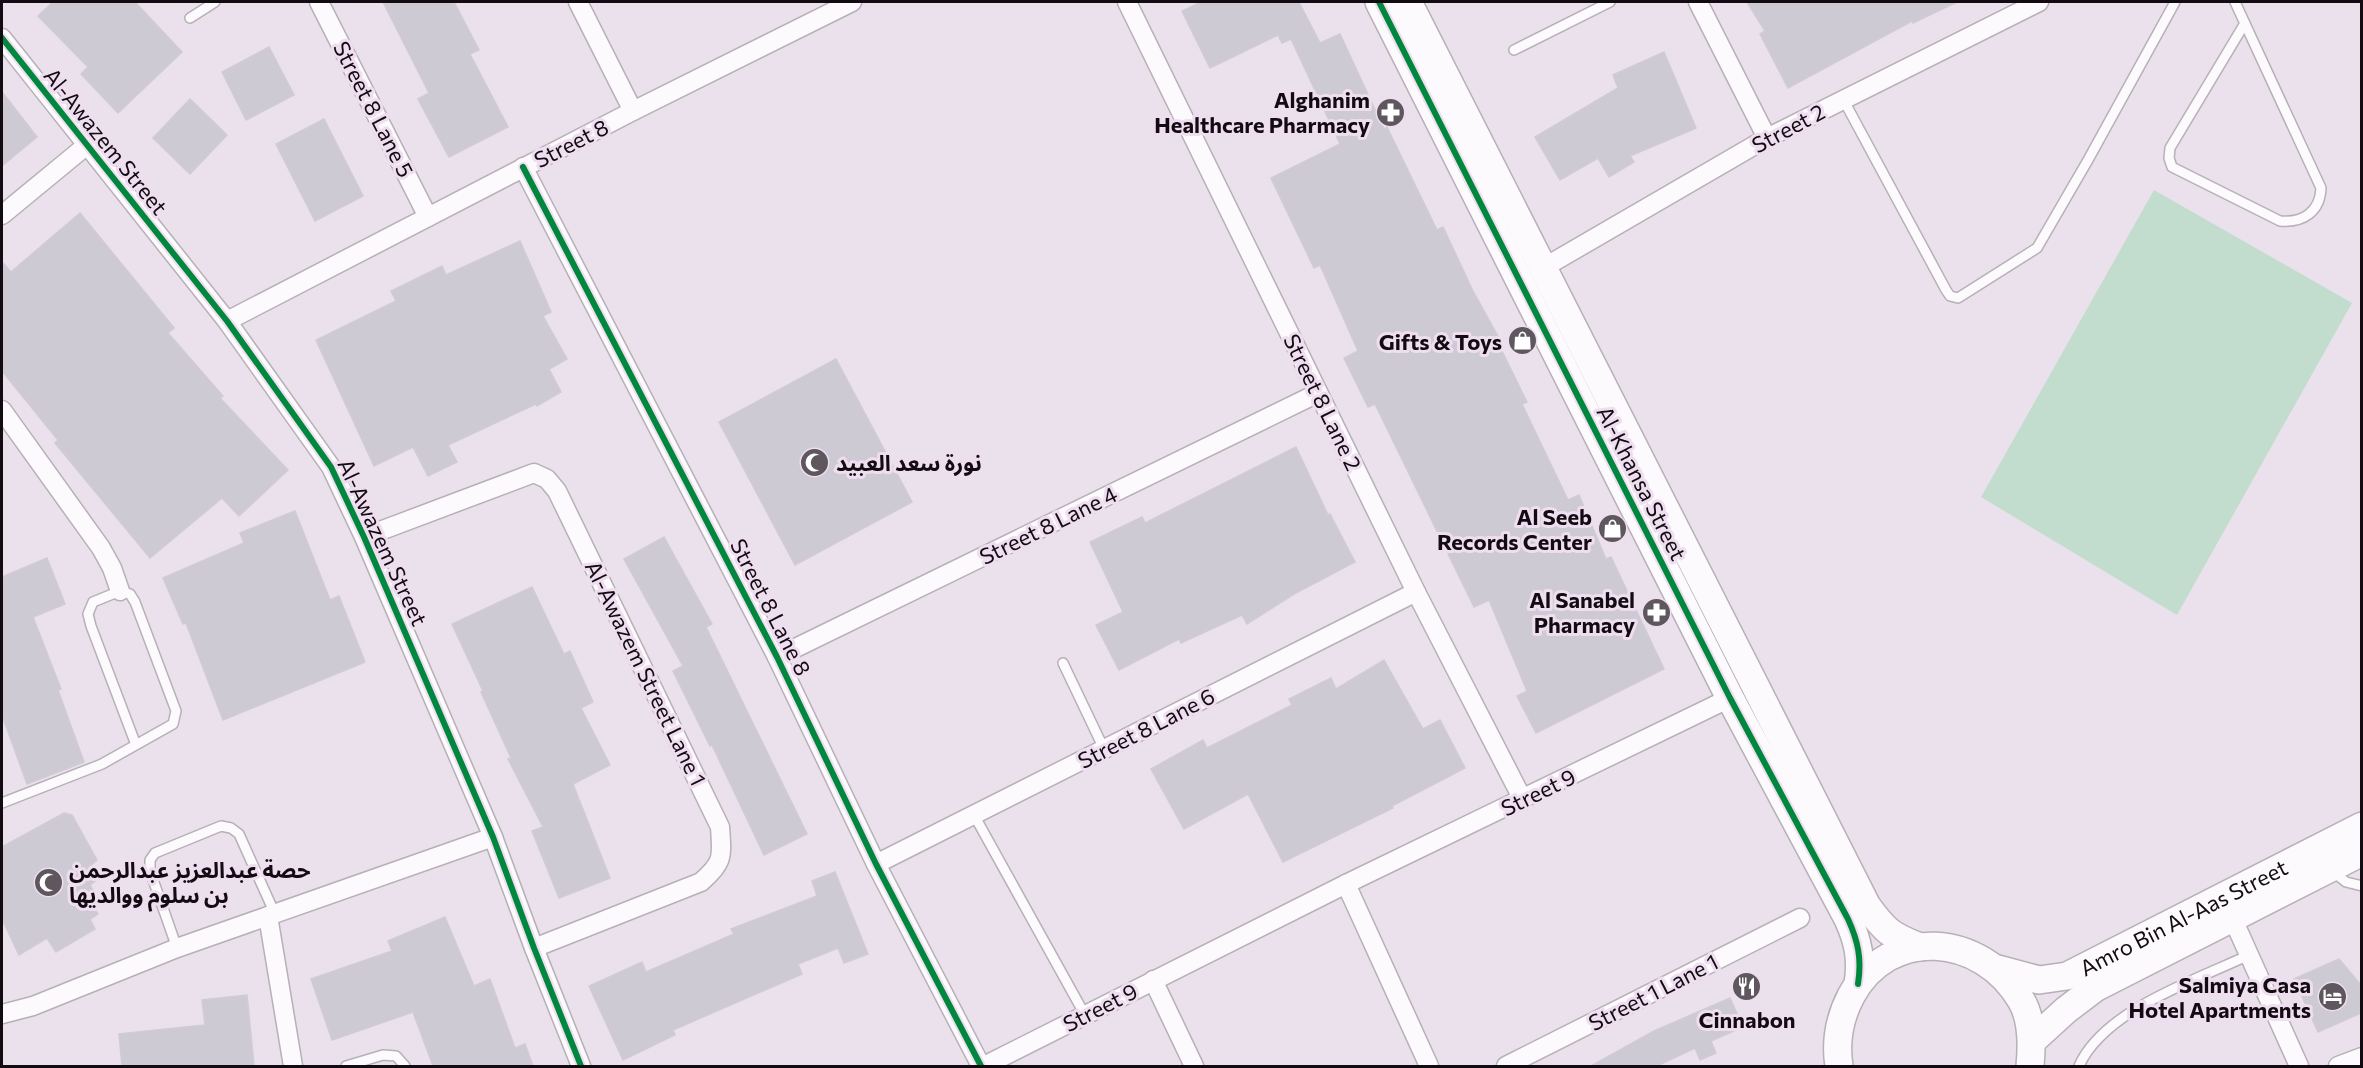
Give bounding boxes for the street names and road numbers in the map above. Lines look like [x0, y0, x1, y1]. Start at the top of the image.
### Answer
street label: Street 8 Lane 5 [328, 36, 420, 182]
street label: Al-Awazem Street [39, 62, 173, 220]
street label: Street 2 [1747, 98, 1829, 158]
street label: Street 8 [529, 113, 613, 173]
street label: Street 8 Lane 2 [1278, 329, 1368, 475]
street label: Al-Khansa Street [1592, 401, 1692, 565]
street label: Al-Awazem Street [333, 454, 433, 630]
street label: Street 8 Lane 4 [975, 480, 1121, 570]
street label: Street 8 Lane 8 [725, 534, 817, 680]
street label: Al-Awazem Street Lane 1 [580, 556, 712, 790]
street label: Street 8 Lane 6 [1073, 682, 1219, 774]
street label: Street 9 [1496, 762, 1580, 822]
street label: Amro Bin Al-Aas Street [2075, 853, 2292, 981]
street label: Street 1 Lane 1 [1584, 948, 1722, 1036]
street label: Street 9 [1058, 977, 1142, 1037]

